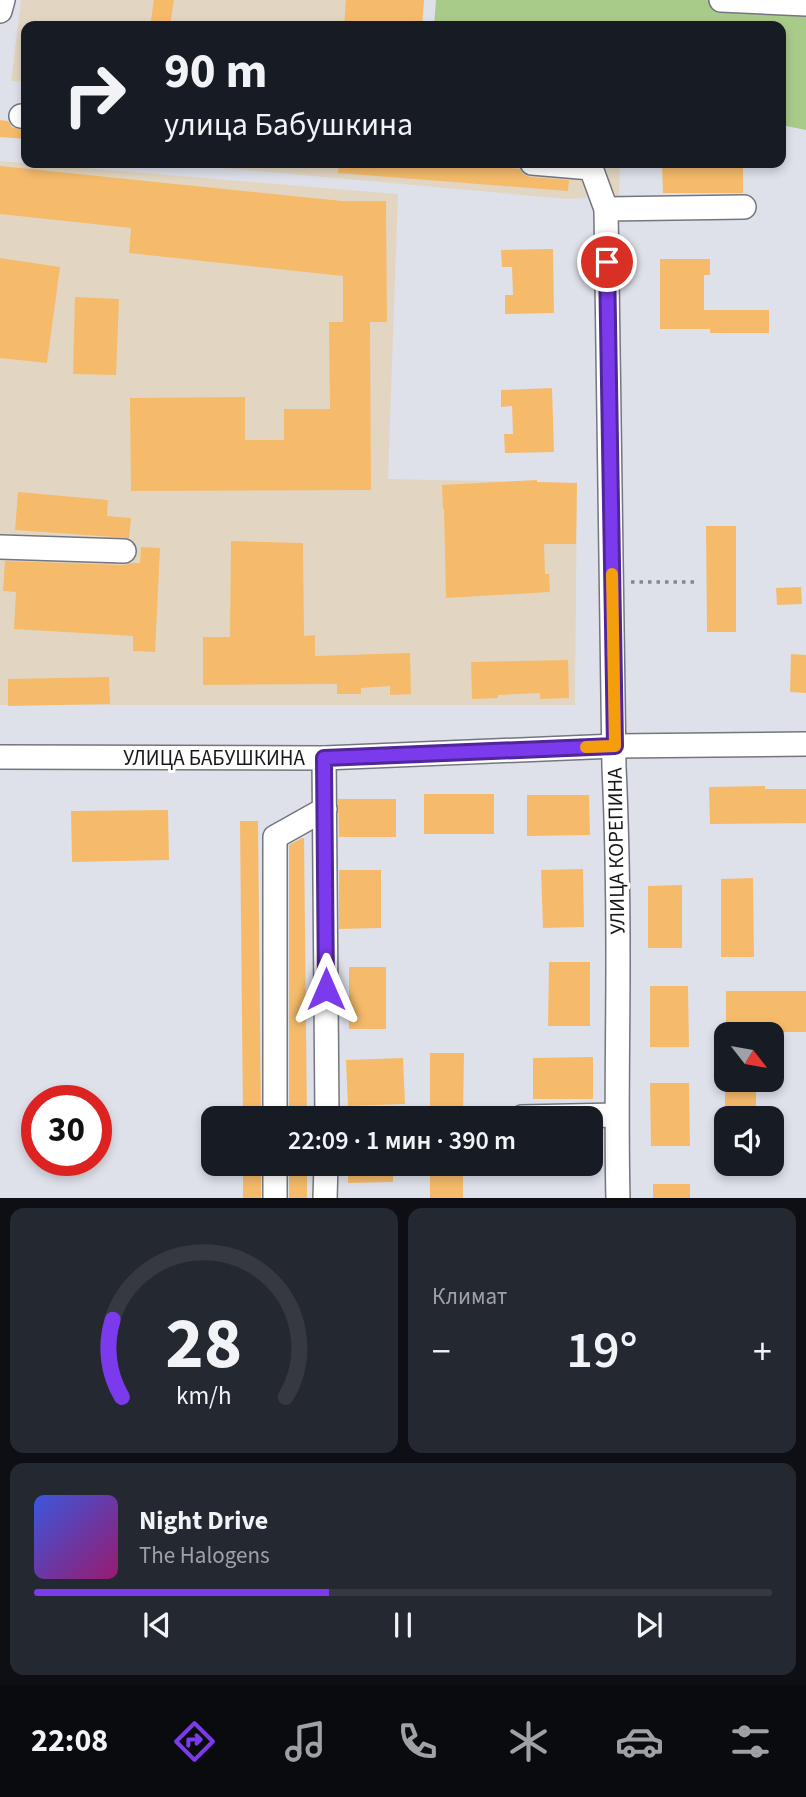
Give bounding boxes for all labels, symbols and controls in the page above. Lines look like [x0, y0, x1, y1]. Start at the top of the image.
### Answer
text: 90 m [164, 37, 268, 107]
icon: right [49, 49, 140, 140]
text: улица Бабушкина [164, 102, 413, 148]
pin [577, 232, 637, 292]
icon: arrive [588, 243, 626, 281]
street label: УЛИЦА БАБУШКИНА [123, 743, 305, 773]
street label: УЛИЦА КОРЕПИНА [600, 767, 632, 935]
position arrow [289, 952, 363, 1026]
north arrow [714, 1022, 784, 1092]
map controls [714, 1022, 784, 1176]
speed limit sign: 30 [21, 1085, 112, 1176]
button: sound [714, 1106, 784, 1176]
text: 22:09 · 1 мин · 390 m [288, 1122, 516, 1159]
text: Климат [432, 1280, 507, 1313]
text: 28 [166, 1292, 242, 1396]
text: 19° [566, 1314, 638, 1388]
text: − [432, 1325, 451, 1379]
text: + [753, 1325, 772, 1379]
text: km/h [176, 1377, 232, 1413]
text: Night Drive [139, 1502, 268, 1539]
text: The Halogens [139, 1539, 270, 1572]
icon: previous [138, 1606, 176, 1644]
icon: pause [384, 1606, 422, 1644]
icon: next [630, 1606, 668, 1644]
icon: directions [170, 1717, 219, 1766]
icon: music [281, 1717, 330, 1766]
icon: phone [393, 1717, 442, 1766]
icon: climate [504, 1717, 553, 1766]
icon: car [615, 1717, 664, 1766]
icon: filters [726, 1717, 775, 1766]
text: 22:08 [31, 1718, 108, 1764]

